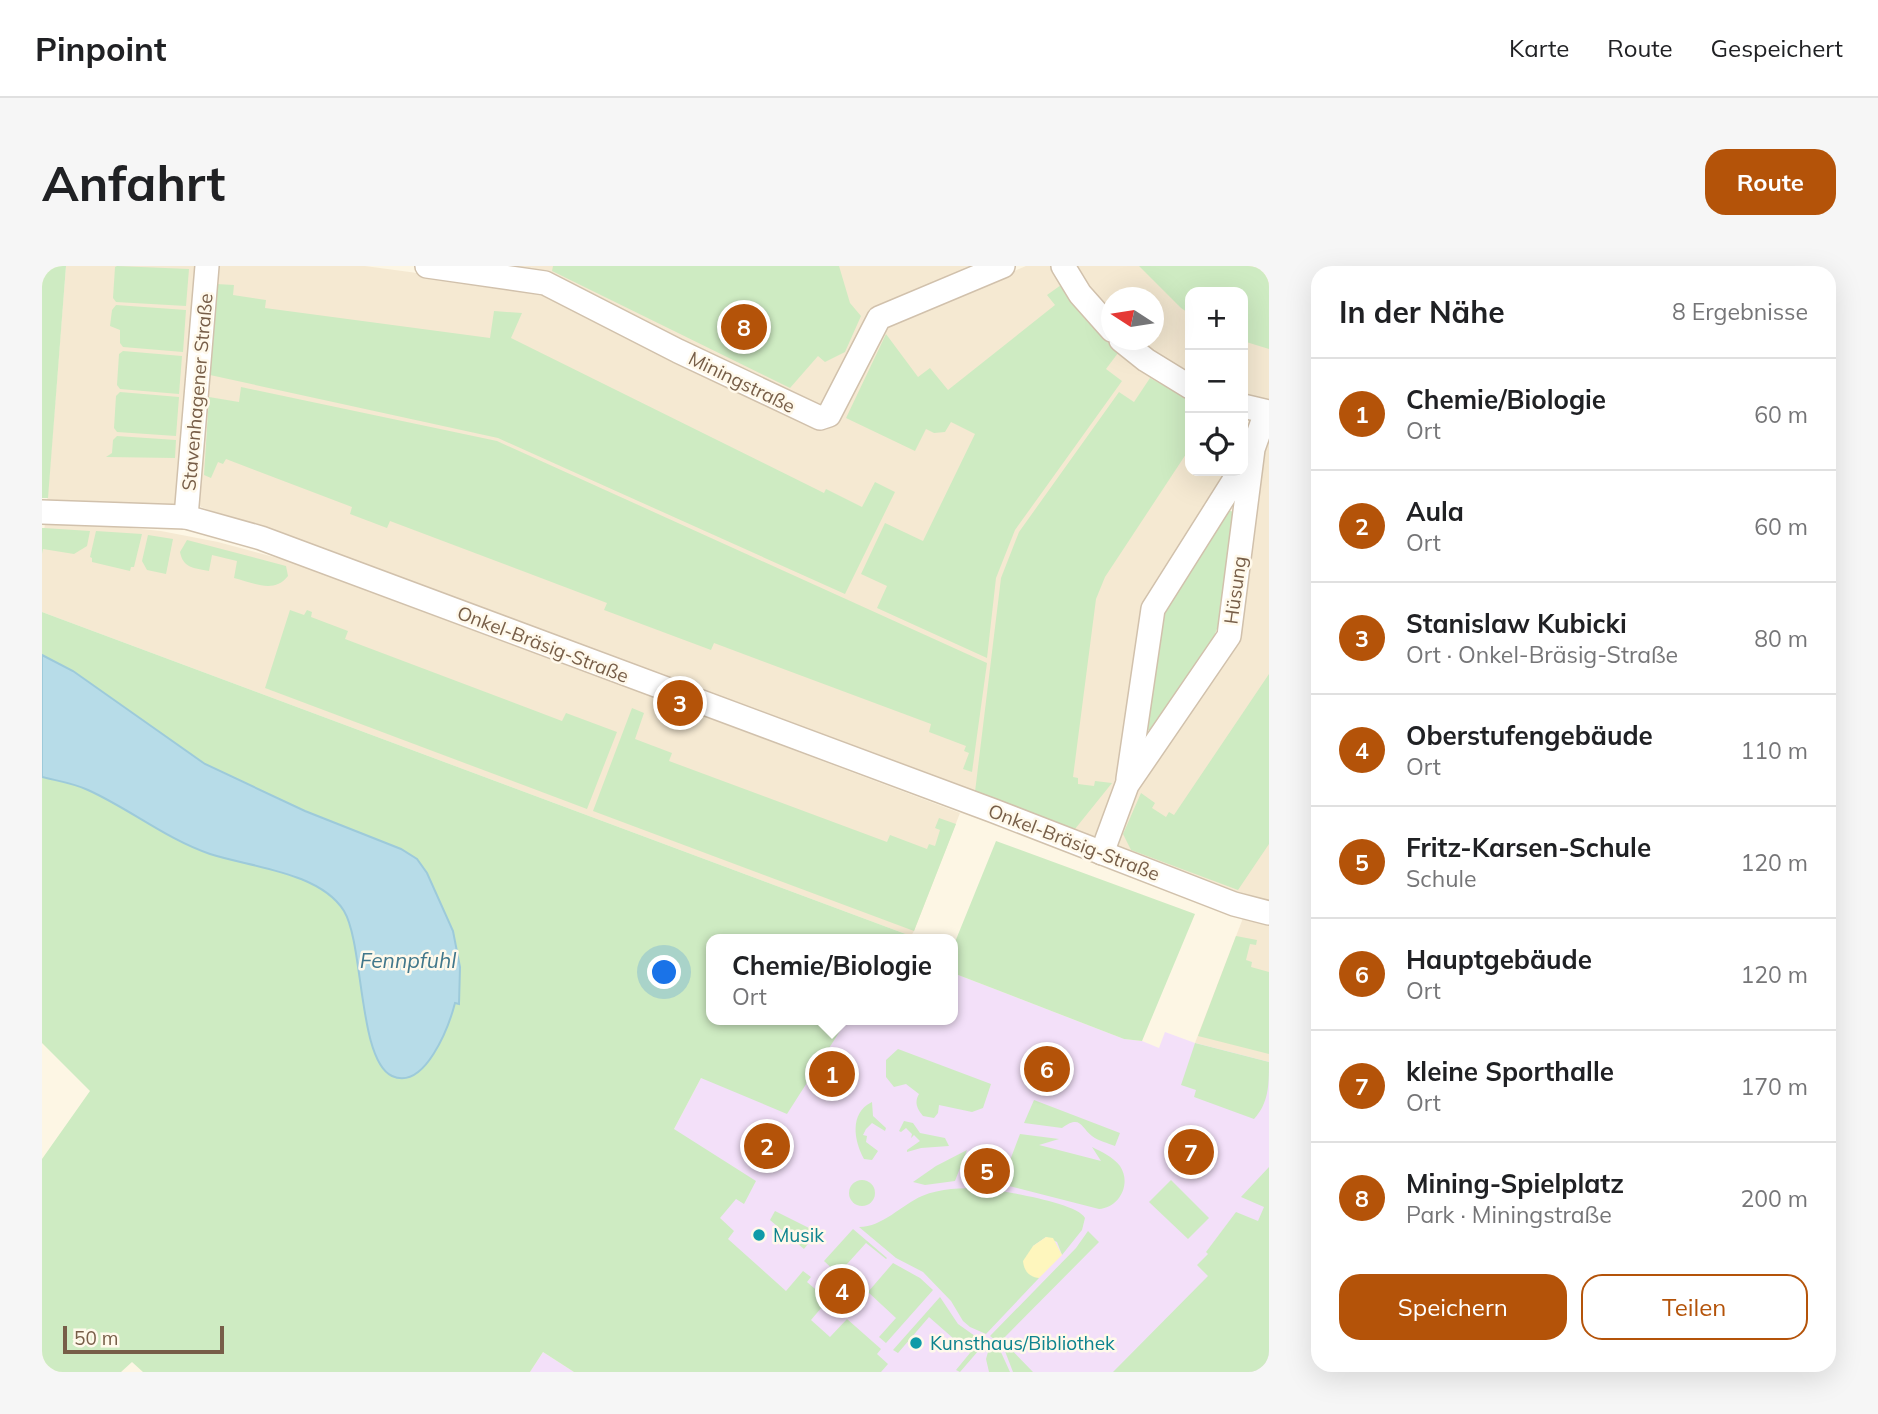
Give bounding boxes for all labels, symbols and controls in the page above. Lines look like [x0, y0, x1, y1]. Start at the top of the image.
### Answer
text: Pinpoint [35, 28, 167, 69]
text: Karte [1509, 33, 1569, 63]
text: Route [1607, 33, 1673, 63]
text: Gespeichert [1711, 33, 1843, 63]
button: Route [1705, 149, 1836, 215]
text: Anfahrt [42, 152, 225, 213]
north arrow [1101, 287, 1164, 350]
map controls [1185, 287, 1248, 476]
button: + [1185, 287, 1248, 350]
street label: Stavenhagener Straße [176, 292, 218, 492]
text: In der Nähe [1339, 293, 1505, 331]
text: 8 Ergebnisse [1672, 297, 1808, 326]
pin: 8 [721, 301, 767, 353]
street label: Miningstraße [685, 346, 799, 418]
button: − [1185, 350, 1248, 413]
text: Chemie/Biologie [1406, 383, 1606, 416]
text: 1 [1355, 400, 1369, 429]
text: 60 m [1754, 400, 1808, 429]
button: locate [1185, 413, 1248, 476]
text: Ort [1406, 416, 1441, 445]
text: Aula [1406, 495, 1464, 528]
text: 2 [1355, 512, 1369, 541]
text: 60 m [1754, 512, 1808, 541]
text: Ort [1406, 528, 1441, 557]
street label: Hüsung [1218, 554, 1252, 626]
street label: Onkel-Bräsig-Straße [454, 600, 632, 688]
text: Stanislaw Kubicki [1406, 607, 1627, 640]
text: 3 [1355, 624, 1369, 653]
text: 80 m [1754, 624, 1808, 653]
text: Ort · Onkel-Bräsig-Straße [1406, 640, 1678, 669]
pin: 3 [657, 677, 703, 729]
text: Oberstufengebäude [1406, 719, 1653, 752]
text: 4 [1355, 736, 1369, 765]
text: 110 m [1740, 736, 1808, 765]
text: Ort [1406, 752, 1441, 781]
street label: Onkel-Bräsig-Straße [985, 798, 1163, 886]
text: Fritz-Karsen-Schule [1406, 831, 1651, 864]
text: 5 [1355, 848, 1369, 877]
text: 120 m [1740, 848, 1808, 877]
text: Schule [1406, 864, 1476, 893]
popup [706, 934, 958, 1025]
text: Hauptgebäude [1406, 943, 1592, 976]
water label: Fennpfuhl [360, 947, 456, 973]
text: Chemie/Biologie [732, 949, 932, 982]
your location [647, 955, 681, 989]
text: 6 [1355, 960, 1369, 989]
text: 120 m [1740, 960, 1808, 989]
text: Ort [1406, 976, 1441, 1005]
text: Ort [732, 982, 767, 1011]
pin: 6 [1024, 1043, 1070, 1095]
pin: 1 [809, 1048, 855, 1100]
text: kleine Sporthalle [1406, 1055, 1614, 1088]
text: 7 [1355, 1072, 1369, 1101]
text: 170 m [1740, 1072, 1808, 1101]
text: Ort [1406, 1088, 1441, 1117]
pin: 2 [744, 1120, 790, 1172]
pin: 7 [1168, 1126, 1214, 1178]
pin: 5 [964, 1145, 1010, 1197]
text: Mining-Spielplatz [1406, 1167, 1624, 1200]
text: 8 [1355, 1184, 1369, 1213]
text: 200 m [1740, 1184, 1808, 1213]
text: Park · Miningstraße [1406, 1200, 1612, 1229]
place label: Musik [773, 1223, 824, 1247]
marker: Musik [751, 1227, 767, 1243]
pin: 4 [819, 1265, 865, 1317]
button: Speichern [1339, 1274, 1567, 1340]
button: Teilen [1581, 1274, 1808, 1340]
scale bar [63, 1323, 224, 1355]
text: 50 m [74, 1326, 118, 1350]
place label: Kunsthaus/Bibliothek [930, 1331, 1115, 1355]
marker: Kunsthaus/Bibliothek [908, 1335, 924, 1351]

